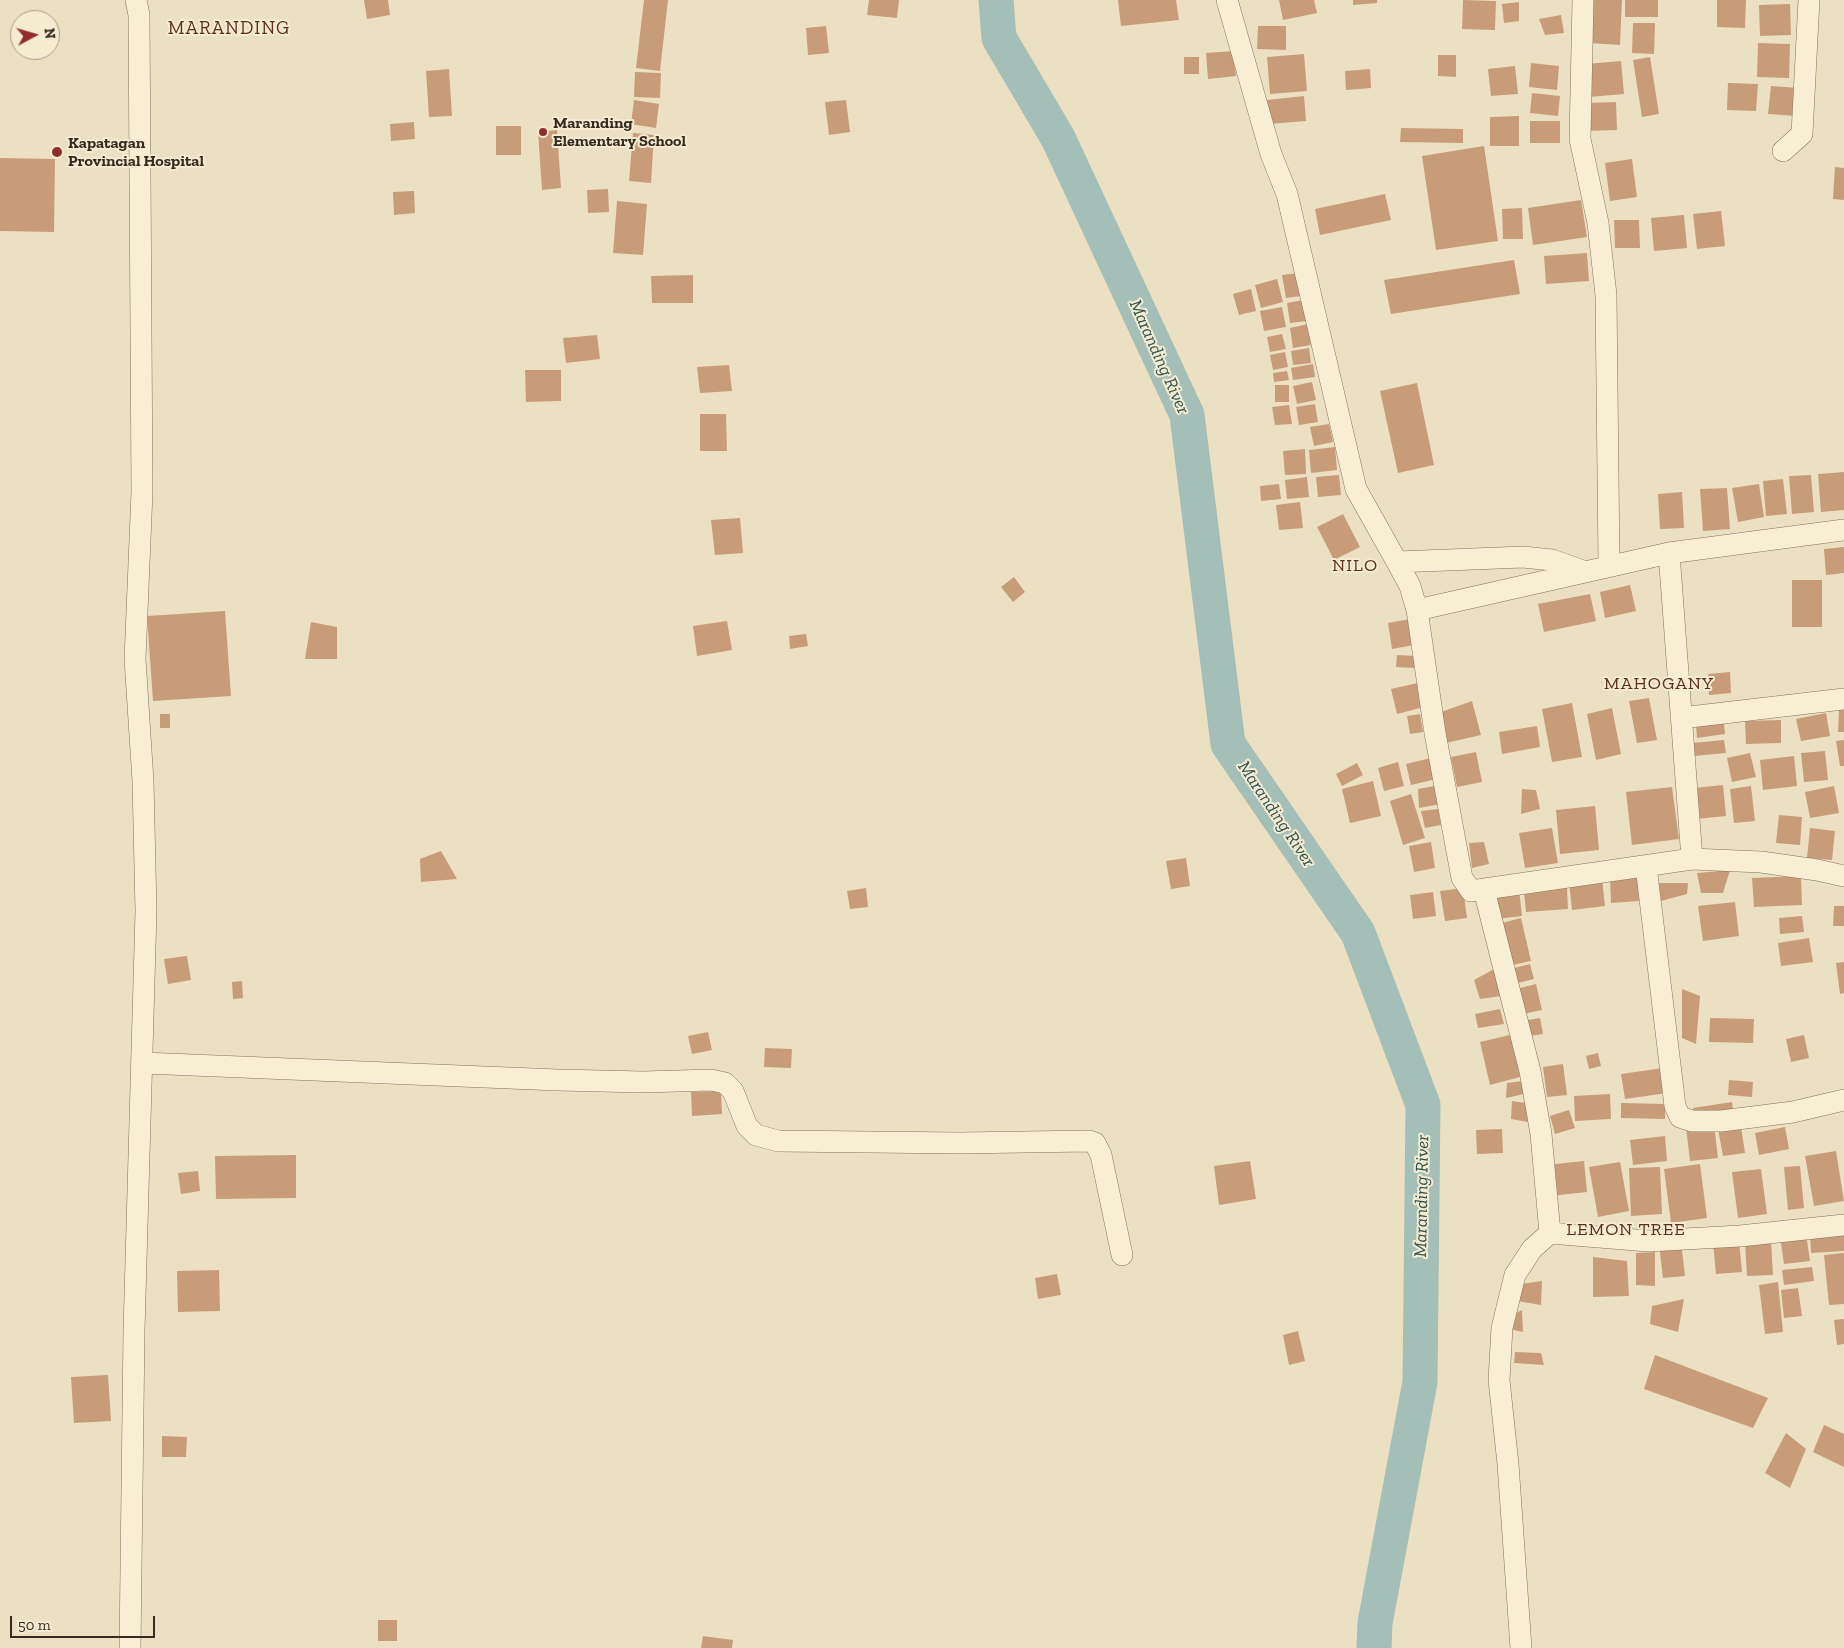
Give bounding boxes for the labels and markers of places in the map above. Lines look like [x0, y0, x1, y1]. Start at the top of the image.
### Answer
place label: Maranding Elementary School [553, 113, 686, 151]
marker: Maranding Elementary School [537, 126, 549, 138]
place label: Kapatagan Provincial Hospital [68, 133, 204, 171]
marker: Kapatagan Provincial Hospital [50, 145, 64, 159]

